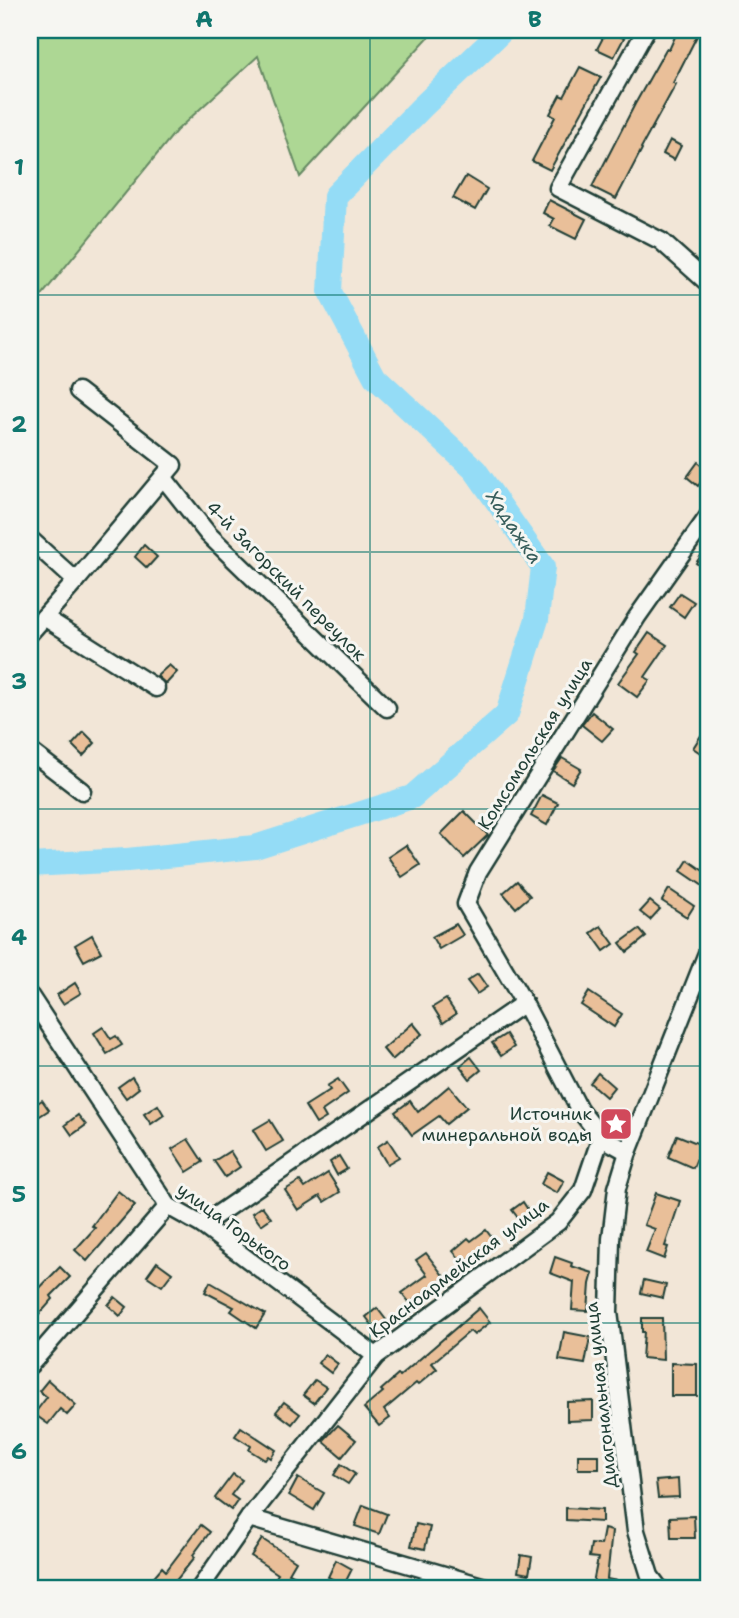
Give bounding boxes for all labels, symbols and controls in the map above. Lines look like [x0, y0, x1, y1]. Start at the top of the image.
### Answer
text: A [195, 4, 213, 34]
text: B [528, 4, 542, 34]
text: 1 [14, 152, 24, 182]
text: 2 [11, 409, 27, 439]
water label: Хадажка [480, 484, 548, 569]
street label: 4-й Загорский переулок [201, 496, 371, 666]
street label: Комсомольская улица [472, 653, 598, 835]
text: 3 [11, 666, 27, 696]
text: 4 [11, 922, 27, 952]
place label: Источник минеральной воды [422, 1102, 592, 1147]
place icon: Источник минеральной воды [597, 1105, 635, 1143]
street label: улица Горького [172, 1177, 296, 1277]
text: 5 [12, 1179, 26, 1209]
street label: Красноармейская улица [364, 1193, 554, 1343]
street label: Диагональная улица [579, 1301, 623, 1489]
text: 6 [11, 1436, 27, 1466]

